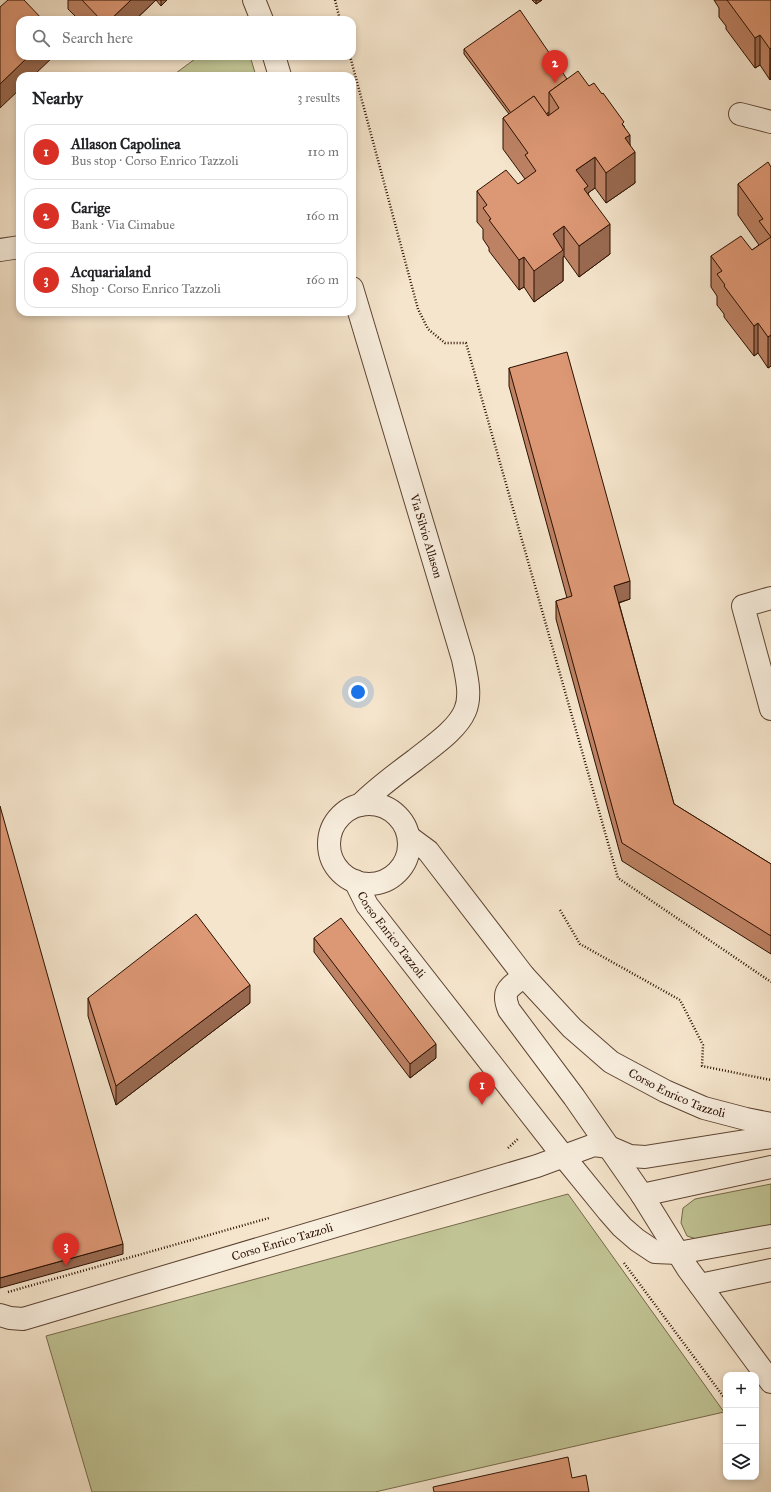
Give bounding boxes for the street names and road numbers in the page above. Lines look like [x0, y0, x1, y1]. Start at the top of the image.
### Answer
street label: Via Silvio Allason [407, 491, 446, 580]
street label: Corso Enrico Tazzoli [354, 889, 429, 981]
street label: Corso Enrico Tazzoli [626, 1066, 728, 1121]
street label: Corso Enrico Tazzoli [230, 1220, 335, 1264]

